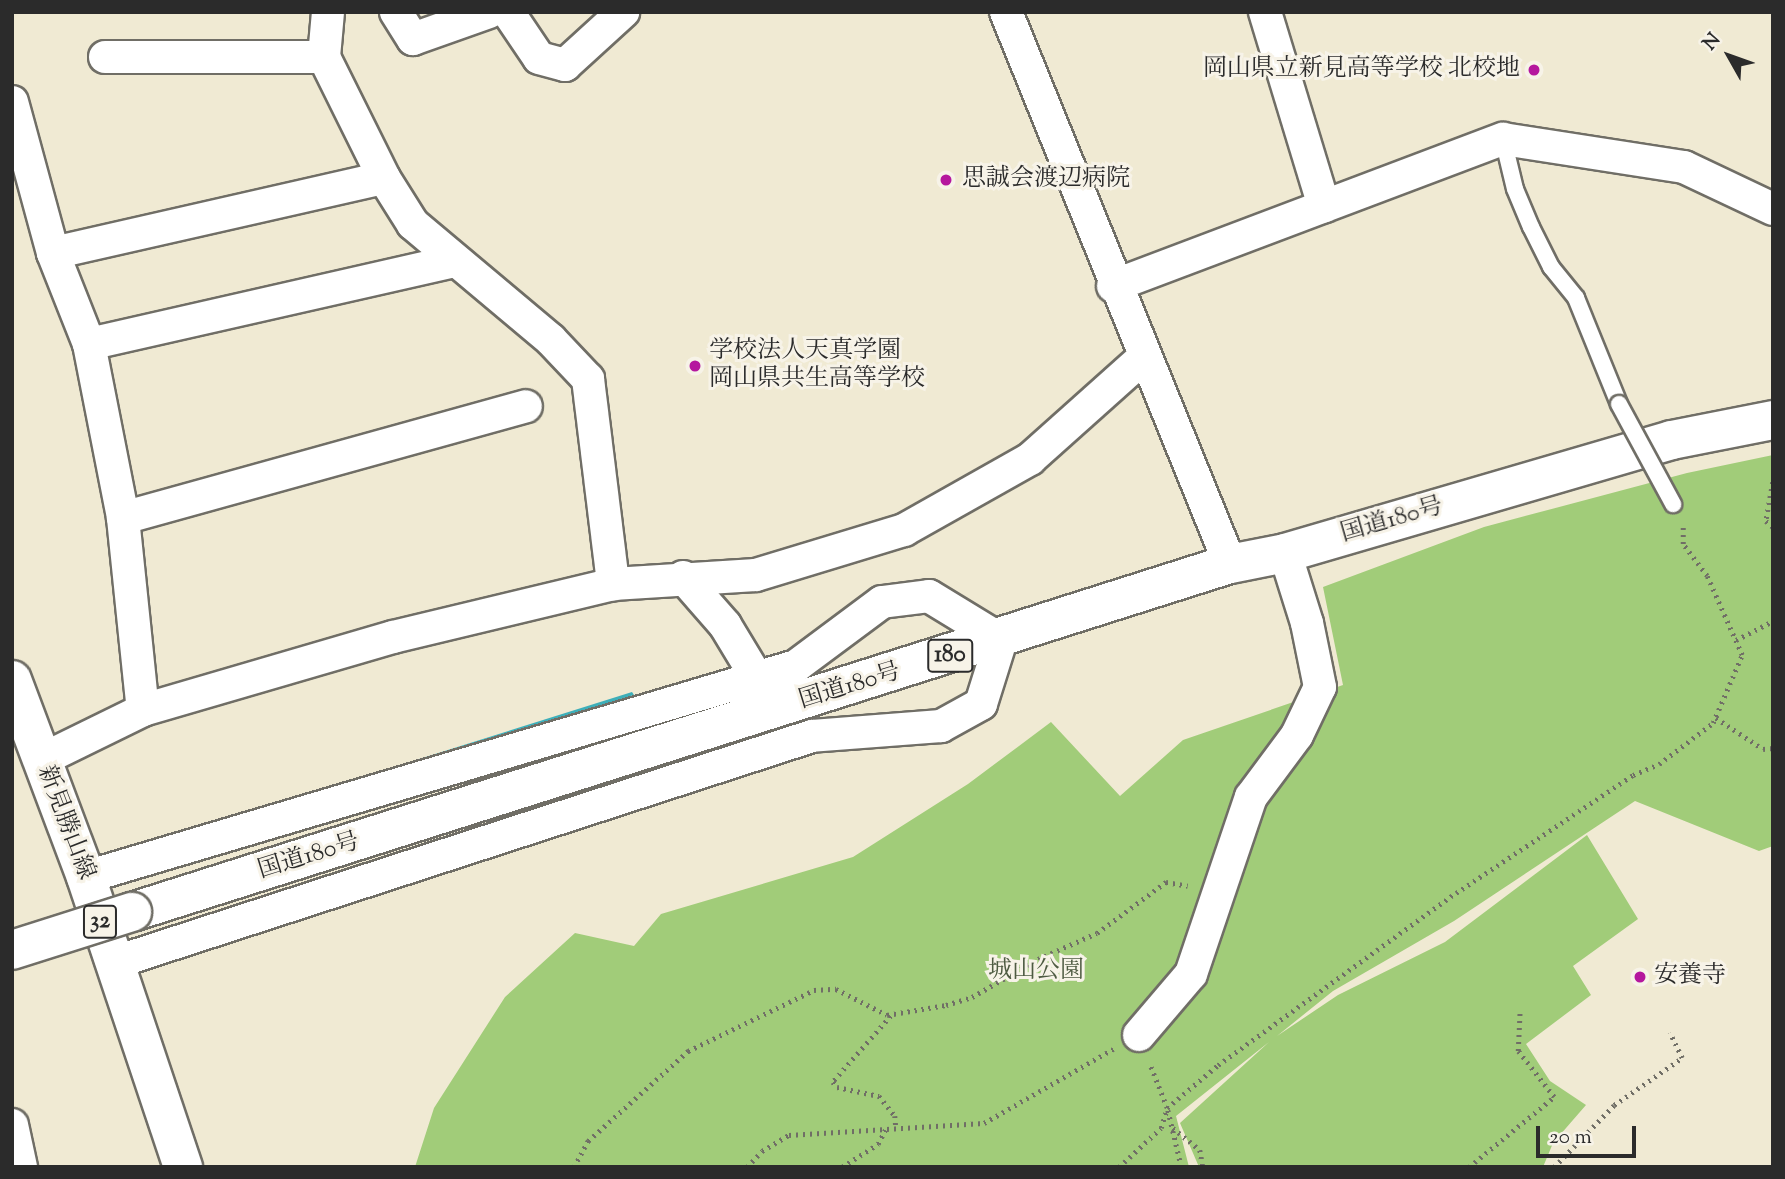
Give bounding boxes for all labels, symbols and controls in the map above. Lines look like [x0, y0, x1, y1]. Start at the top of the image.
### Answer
north arrow [1694, 21, 1764, 91]
text: N [1697, 28, 1728, 57]
place label: 岡山県立新見高等学校 北校地 [1203, 56, 1520, 84]
marker: 岡山県立新見高等学校 北校地 [1526, 62, 1542, 78]
place label: 思誠会渡辺病院 [962, 166, 1130, 194]
marker: 思誠会渡辺病院 [936, 170, 956, 190]
place label: 学校法人天真学園 岡山県共生高等学校 [709, 338, 925, 394]
marker: 学校法人天真学園 岡山県共生高等学校 [687, 358, 703, 374]
street label: 国道180号 [1338, 493, 1446, 549]
road number: 180 [927, 636, 973, 676]
street label: 国道180号 [796, 658, 904, 716]
street label: 新見勝山線 [30, 762, 100, 884]
street label: 国道180号 [255, 828, 363, 886]
road number: 32 [82, 903, 118, 942]
park label: 城山公園 [988, 958, 1084, 986]
place label: 安養寺 [1654, 963, 1726, 991]
marker: 安養寺 [1632, 969, 1648, 985]
scale bar [1540, 1112, 1640, 1156]
text: 20 m [1549, 1123, 1592, 1153]

